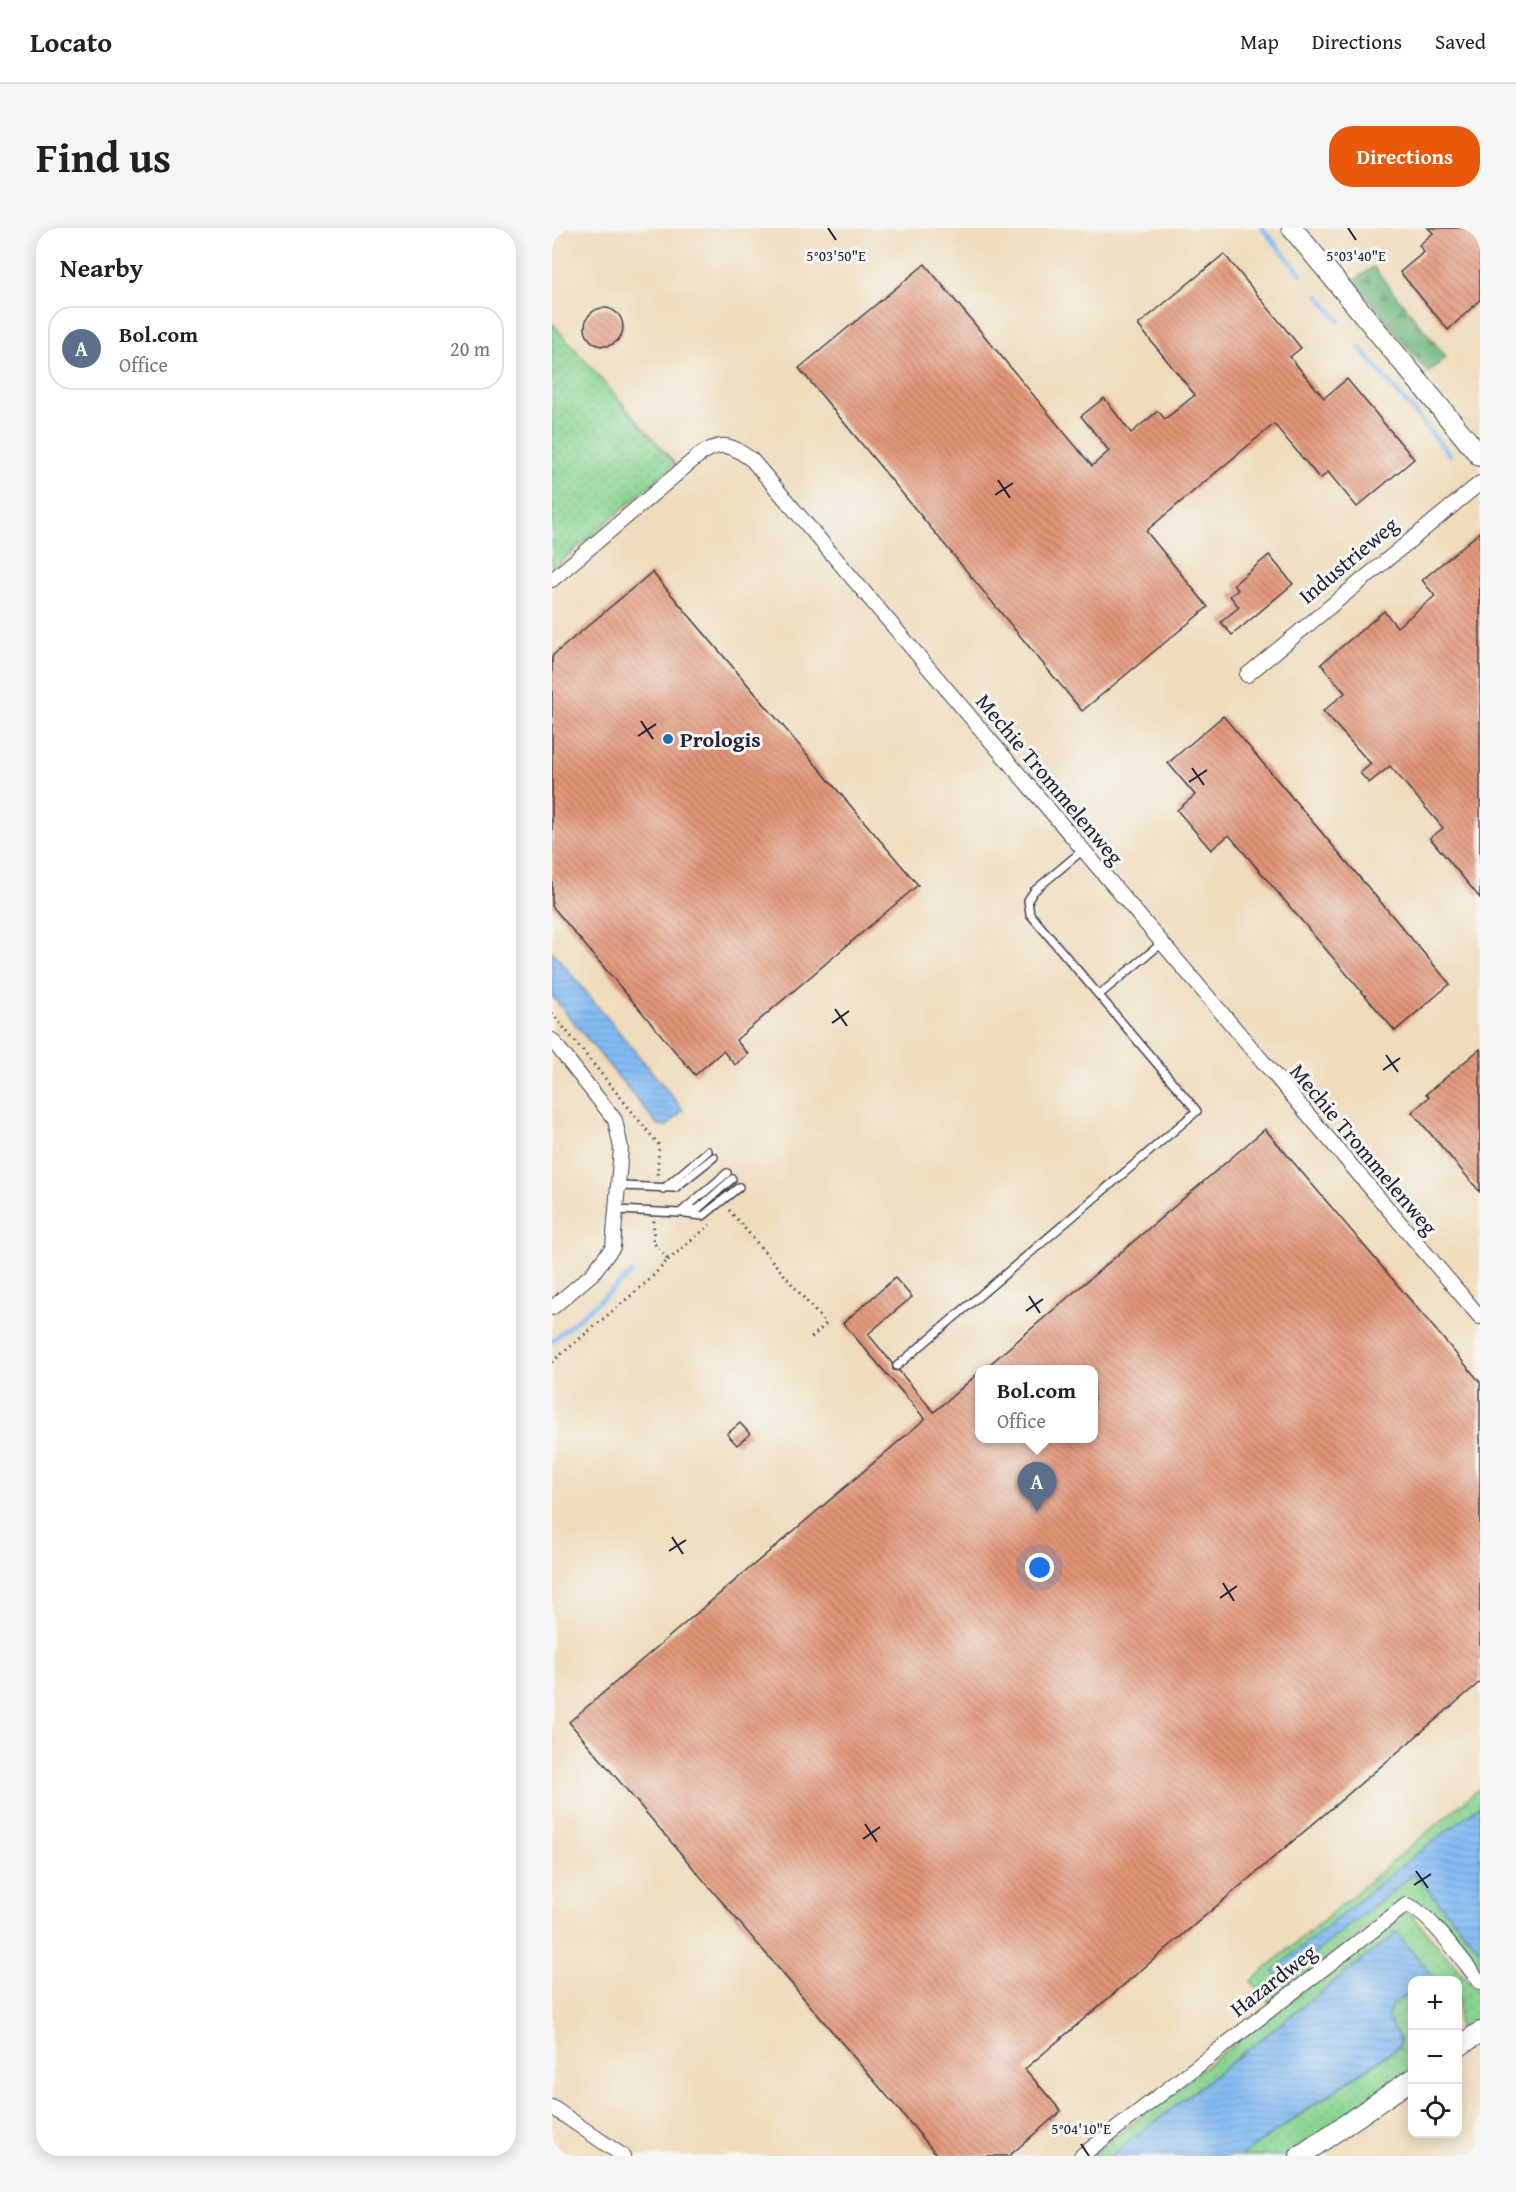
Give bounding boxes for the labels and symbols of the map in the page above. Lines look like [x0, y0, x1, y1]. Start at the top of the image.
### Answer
text: 5°03'50"E [806, 245, 866, 266]
text: 5°03'40"E [1326, 245, 1386, 266]
street label: Industrieweg [1291, 509, 1405, 611]
street label: Mechie Trommelenweg [969, 686, 1131, 872]
place label: Prologis [680, 723, 761, 755]
marker: Prologis [661, 732, 675, 746]
street label: Mechie Trommelenweg [1283, 1056, 1445, 1242]
pin: A [1018, 1462, 1056, 1512]
your location [1025, 1553, 1054, 1582]
street label: Hazardweg [1223, 1936, 1323, 2024]
text: 5°04'10"E [1051, 2118, 1111, 2139]

